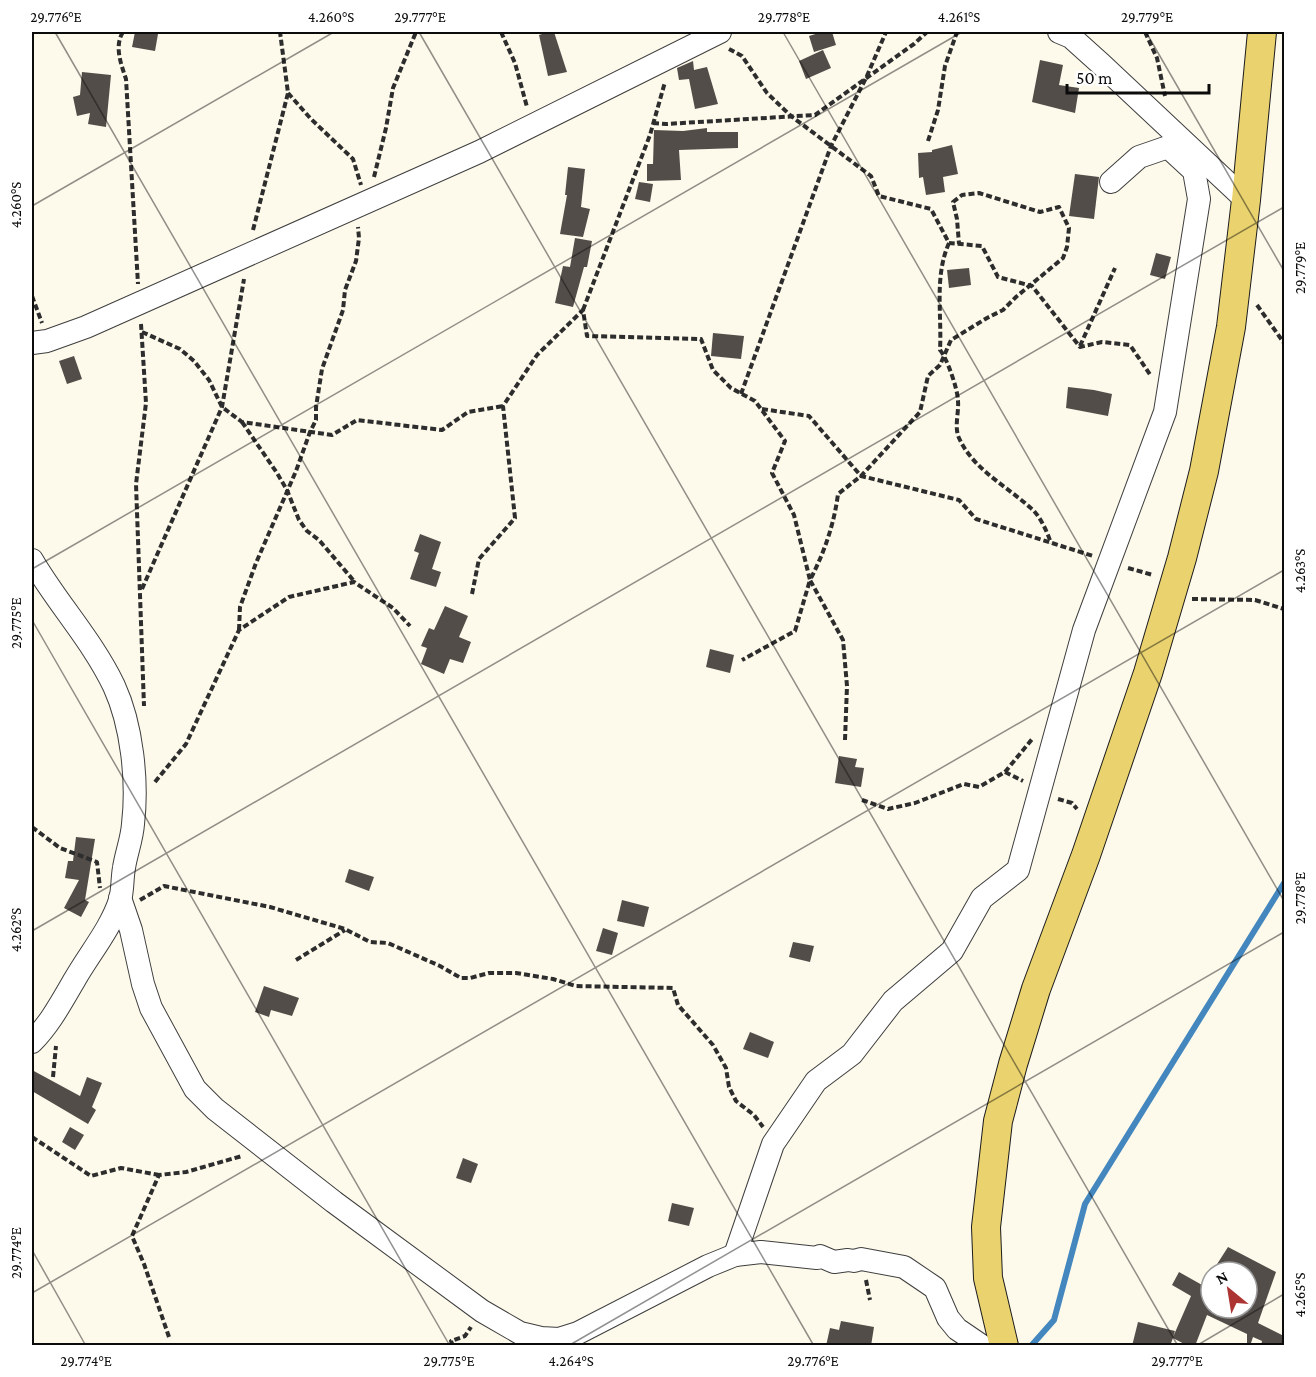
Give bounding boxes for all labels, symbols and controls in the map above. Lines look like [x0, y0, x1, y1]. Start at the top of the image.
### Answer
text: 29.776°E [30, 9, 82, 25]
text: 4.260°S [308, 9, 354, 25]
text: 29.777°E [394, 9, 446, 25]
text: 29.778°E [758, 9, 810, 25]
text: 4.261°S [938, 9, 980, 25]
text: 29.779°E [1121, 9, 1173, 25]
scale bar [1067, 57, 1210, 95]
text: 50 m [1076, 68, 1113, 88]
text: 4.260°S [8, 182, 24, 228]
text: 29.779°E [1292, 242, 1308, 294]
text: 4.263°S [1292, 549, 1308, 593]
text: 29.775°E [8, 597, 24, 649]
text: 29.778°E [1292, 872, 1308, 924]
text: 4.262°S [8, 908, 24, 952]
text: 29.774°E [8, 1227, 24, 1279]
north arrow [1199, 1260, 1259, 1320]
text: N [1213, 1267, 1231, 1288]
text: 4.265°S [1292, 1273, 1308, 1317]
text: 29.774°E [60, 1353, 112, 1369]
text: 29.775°E [423, 1353, 475, 1369]
text: 4.264°S [548, 1353, 594, 1369]
text: 29.776°E [787, 1353, 839, 1369]
text: 29.777°E [1151, 1353, 1203, 1369]

